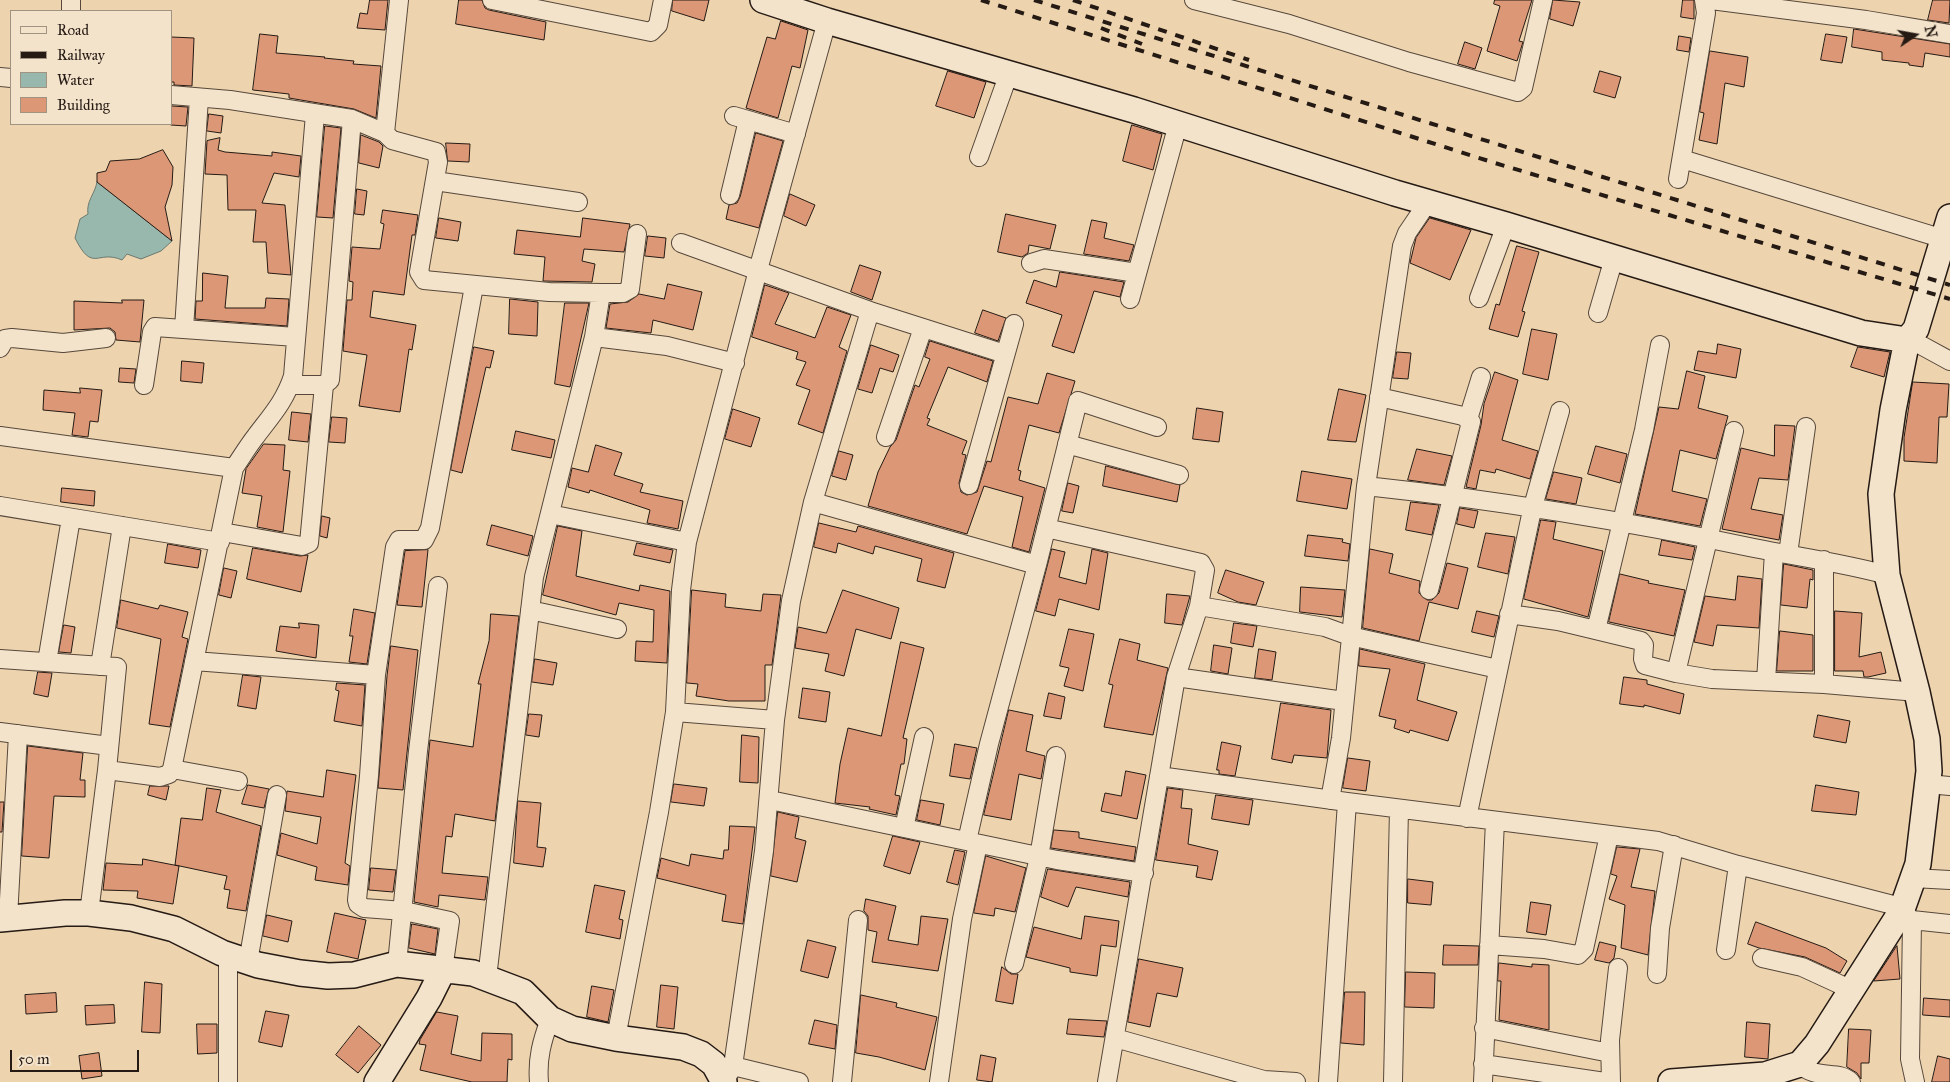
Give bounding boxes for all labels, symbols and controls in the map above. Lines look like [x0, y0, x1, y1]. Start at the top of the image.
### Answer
legend [10, 10, 172, 125]
north arrow [1890, 10, 1940, 60]
text: Road [57, 21, 89, 39]
text: N [1921, 24, 1940, 39]
text: Railway [57, 46, 105, 64]
text: Water [57, 71, 94, 89]
text: Building [57, 96, 110, 114]
scale bar [12, 1040, 141, 1072]
text: 50 m [18, 1050, 50, 1068]

